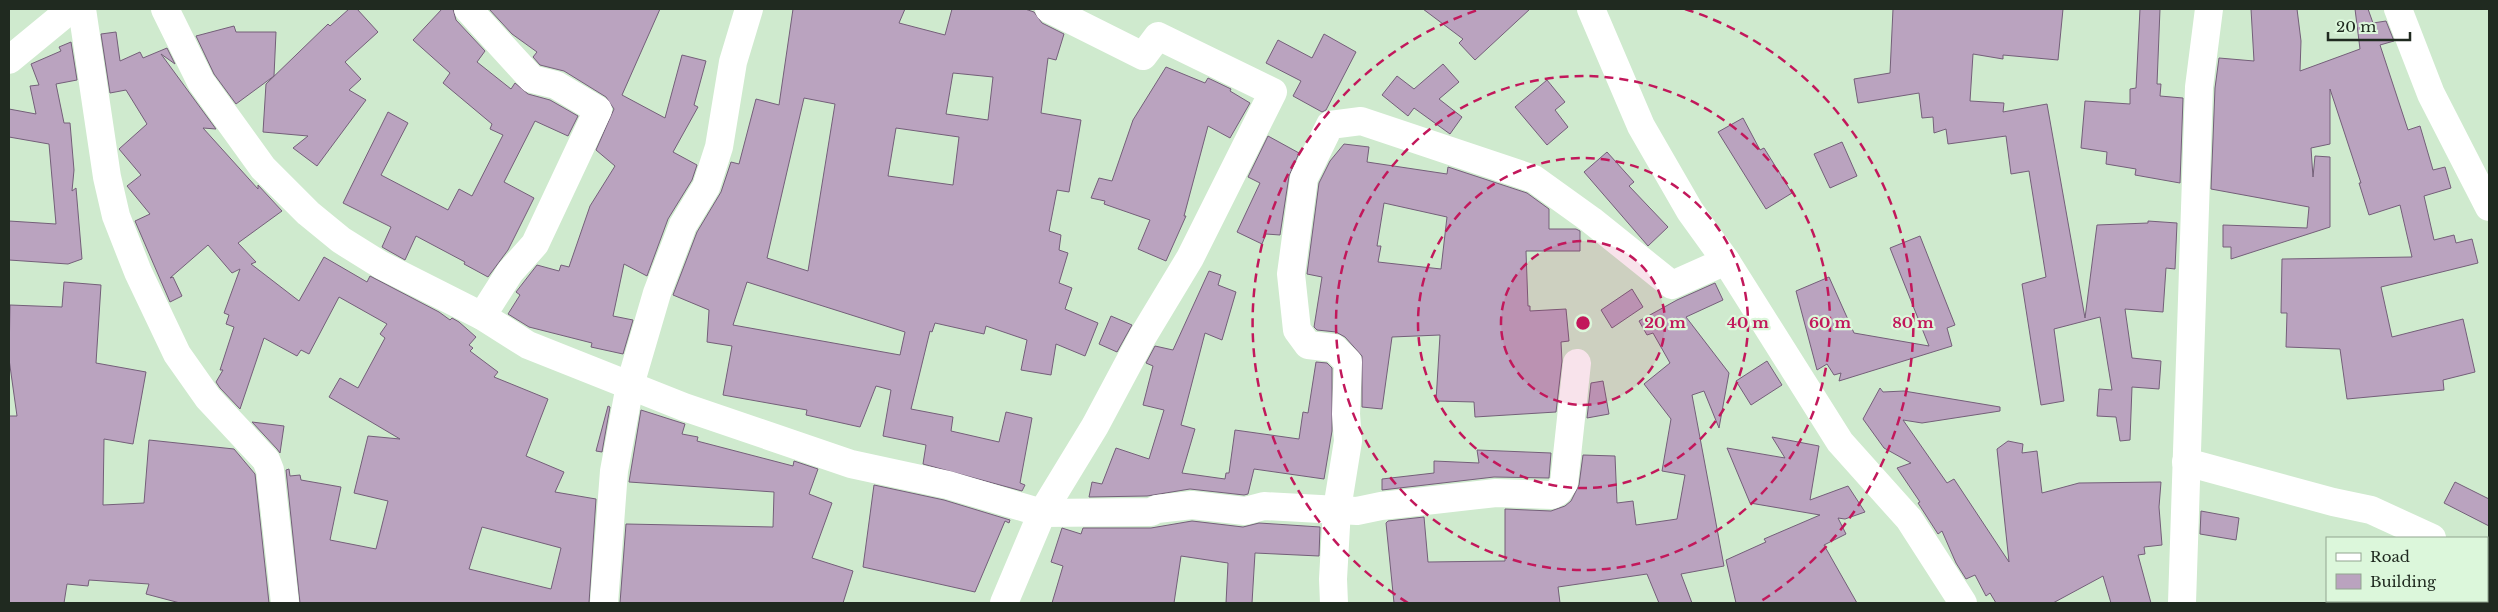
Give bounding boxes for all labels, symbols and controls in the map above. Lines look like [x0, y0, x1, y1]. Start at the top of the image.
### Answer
scale bar [2328, 10, 2410, 42]
text: 20 m [2336, 17, 2376, 36]
text: 20 m [1644, 313, 1686, 332]
text: 40 m [1727, 313, 1769, 332]
text: 60 m [1809, 313, 1851, 332]
text: 80 m [1892, 313, 1934, 332]
centre of rings [1574, 314, 1592, 332]
legend [2326, 537, 2488, 602]
text: Road [2370, 547, 2410, 566]
text: Building [2370, 572, 2437, 591]

